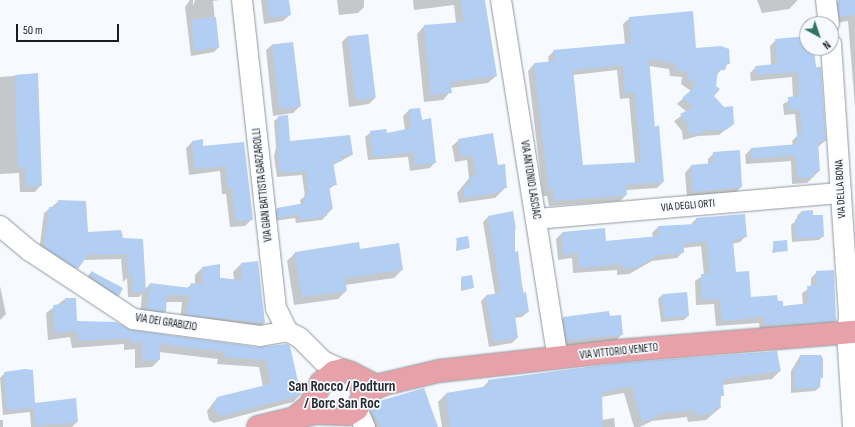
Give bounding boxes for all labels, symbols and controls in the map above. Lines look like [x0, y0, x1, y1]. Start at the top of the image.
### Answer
scale bar [18, 16, 121, 42]
north arrow [799, 16, 839, 56]
text: 50 m [23, 23, 43, 38]
text: N [820, 38, 833, 52]
street label: VIA GIAN BATTISTA GARZAROLLI [250, 128, 276, 242]
street label: VIA ANTONIO LASCIAC [517, 140, 543, 220]
street label: VIA DELLA BONA [833, 159, 849, 219]
street label: VIA DEGLI ORTI [661, 197, 715, 215]
street label: VIA DEI GRABIZIO [134, 312, 198, 334]
street label: VIA VITTORIO VENETO [579, 341, 659, 363]
district label: San Rocco / Podturn / Borc San Roc [288, 377, 396, 412]

